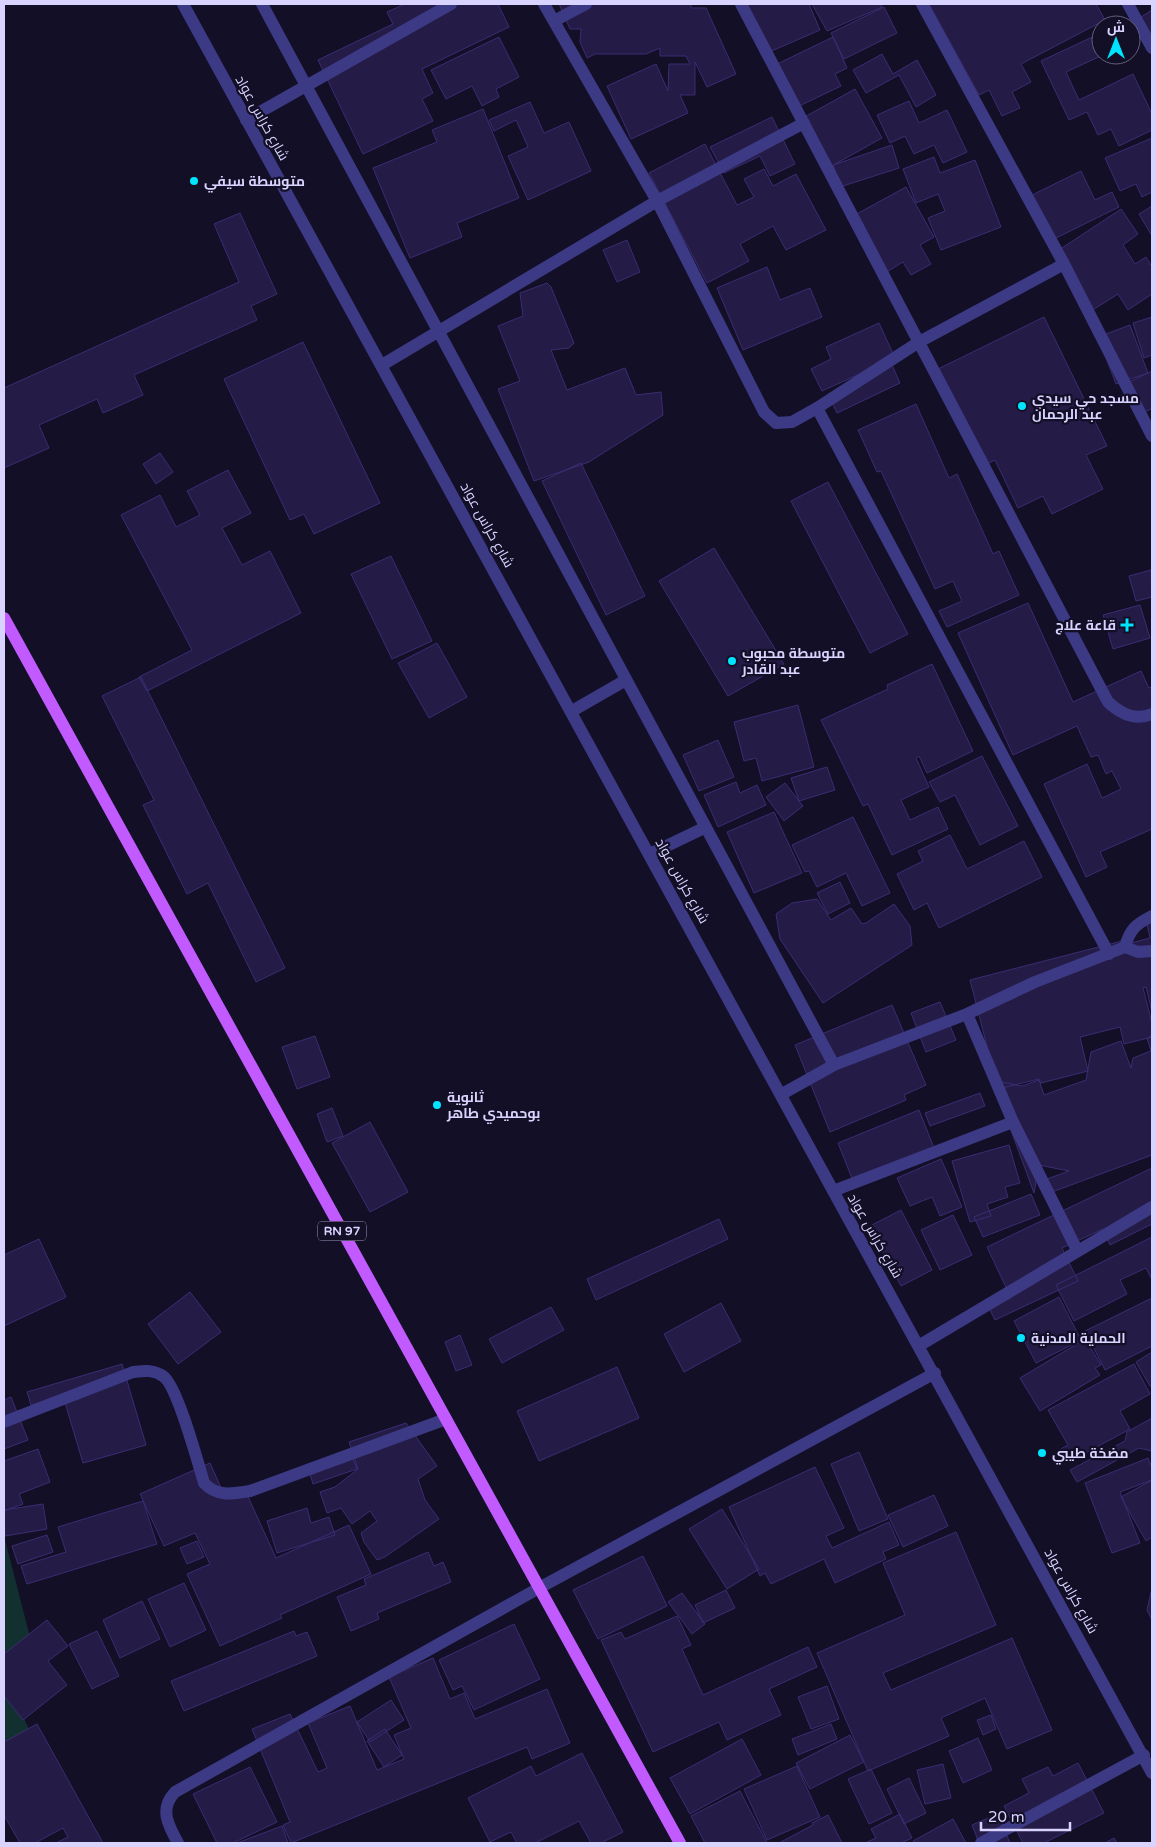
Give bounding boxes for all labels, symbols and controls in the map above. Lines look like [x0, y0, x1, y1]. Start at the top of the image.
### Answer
north arrow [1091, 15, 1141, 65]
text: ش [1107, 19, 1125, 36]
street label: شارع كراس عواد [232, 72, 292, 164]
place label: متوسطة سيفي [204, 173, 305, 193]
marker: متوسطة سيفي [188, 175, 200, 187]
place label: مسجد حي سيدي عبد الرحمان [1032, 390, 1139, 423]
marker: مسجد حي سيدي عبد الرحمان [1016, 400, 1028, 412]
street label: شارع كراس عواد [457, 479, 517, 571]
place label: قاعة علاج [1055, 617, 1116, 635]
marker: قاعة علاج [1120, 618, 1134, 632]
place label: متوسطة محبوب عبد القادر [741, 645, 845, 678]
marker: متوسطة محبوب عبد القادر [726, 655, 738, 667]
street label: شارع كراس عواد [652, 835, 712, 927]
place label: ثانوية بوحميدي طاهر [446, 1089, 540, 1124]
marker: ثانوية بوحميدي طاهر [431, 1099, 443, 1111]
street label: شارع كراس عواد [844, 1191, 906, 1281]
road number: RN 97 [318, 1222, 366, 1240]
place label: الحماية المدنية [1031, 1330, 1126, 1347]
marker: الحماية المدنية [1015, 1332, 1027, 1344]
place label: مضخة طيبي [1052, 1445, 1129, 1465]
marker: مضخة طيبي [1036, 1447, 1048, 1459]
street label: شارع كراس عواد [1041, 1545, 1101, 1637]
scale bar [981, 1800, 1070, 1832]
text: 20 m [988, 1808, 1025, 1826]

